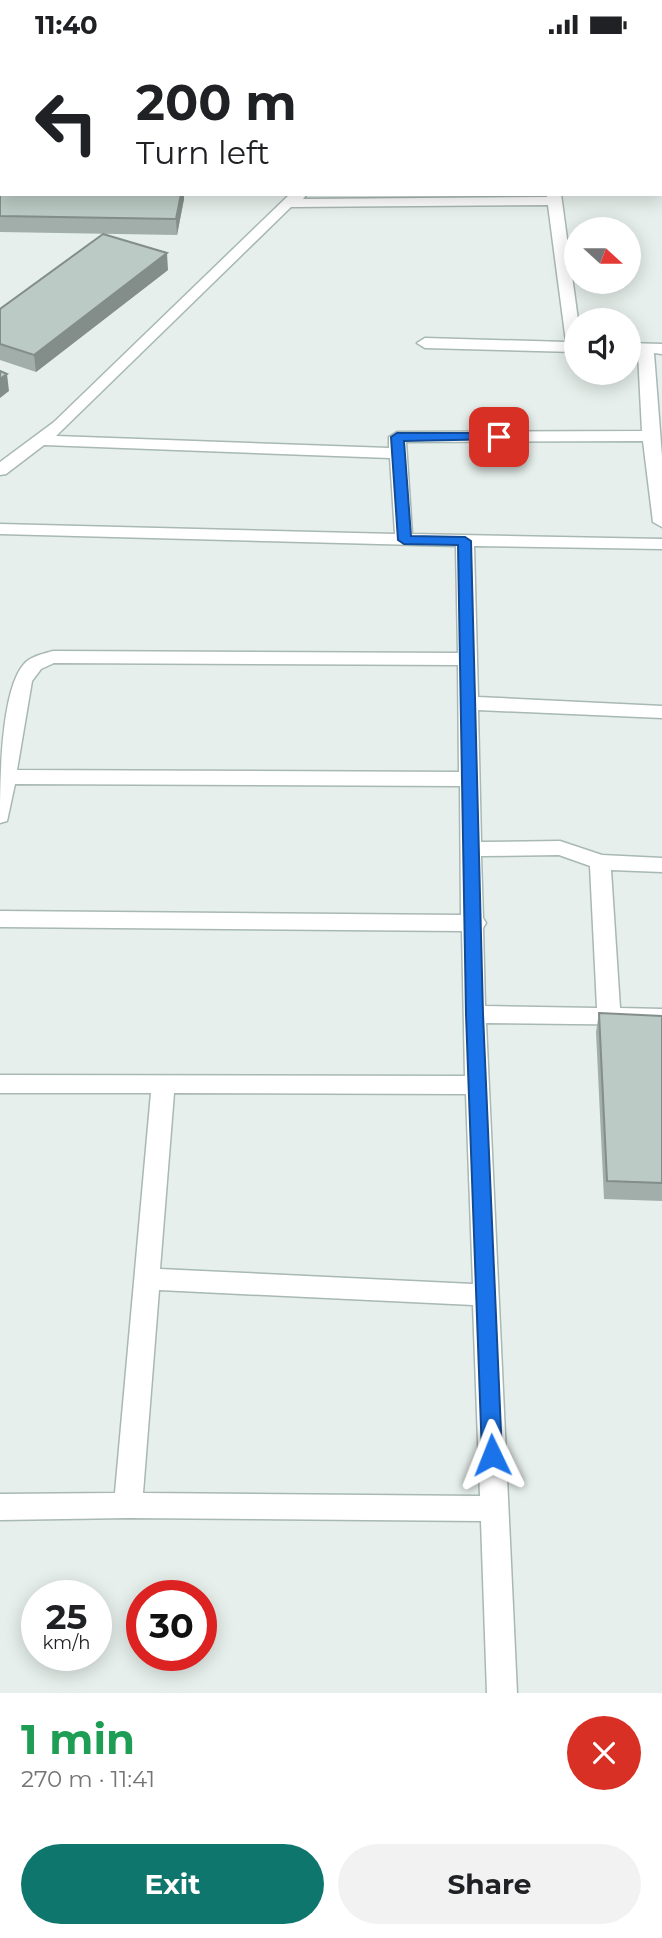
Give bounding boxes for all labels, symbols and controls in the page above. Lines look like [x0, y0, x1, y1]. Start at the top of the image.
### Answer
text: 11:40 [35, 9, 98, 41]
text: 200 m [136, 73, 297, 132]
icon: left [21, 77, 112, 168]
text: Turn left [136, 133, 270, 172]
north arrow [564, 217, 640, 294]
map controls [564, 217, 641, 385]
button: sound [564, 308, 641, 385]
pin [469, 407, 529, 467]
icon: arrive [480, 418, 518, 456]
position arrow [455, 1418, 529, 1492]
speed limit sign: 30 [126, 1580, 217, 1671]
text: 25 [46, 1595, 87, 1638]
text: km/h [42, 1632, 91, 1654]
text: 1 min [21, 1713, 135, 1765]
button: close [567, 1716, 641, 1790]
text: 270 m · 11:41 [21, 1765, 155, 1793]
button: Exit [21, 1844, 324, 1924]
button: Share [338, 1844, 641, 1924]

